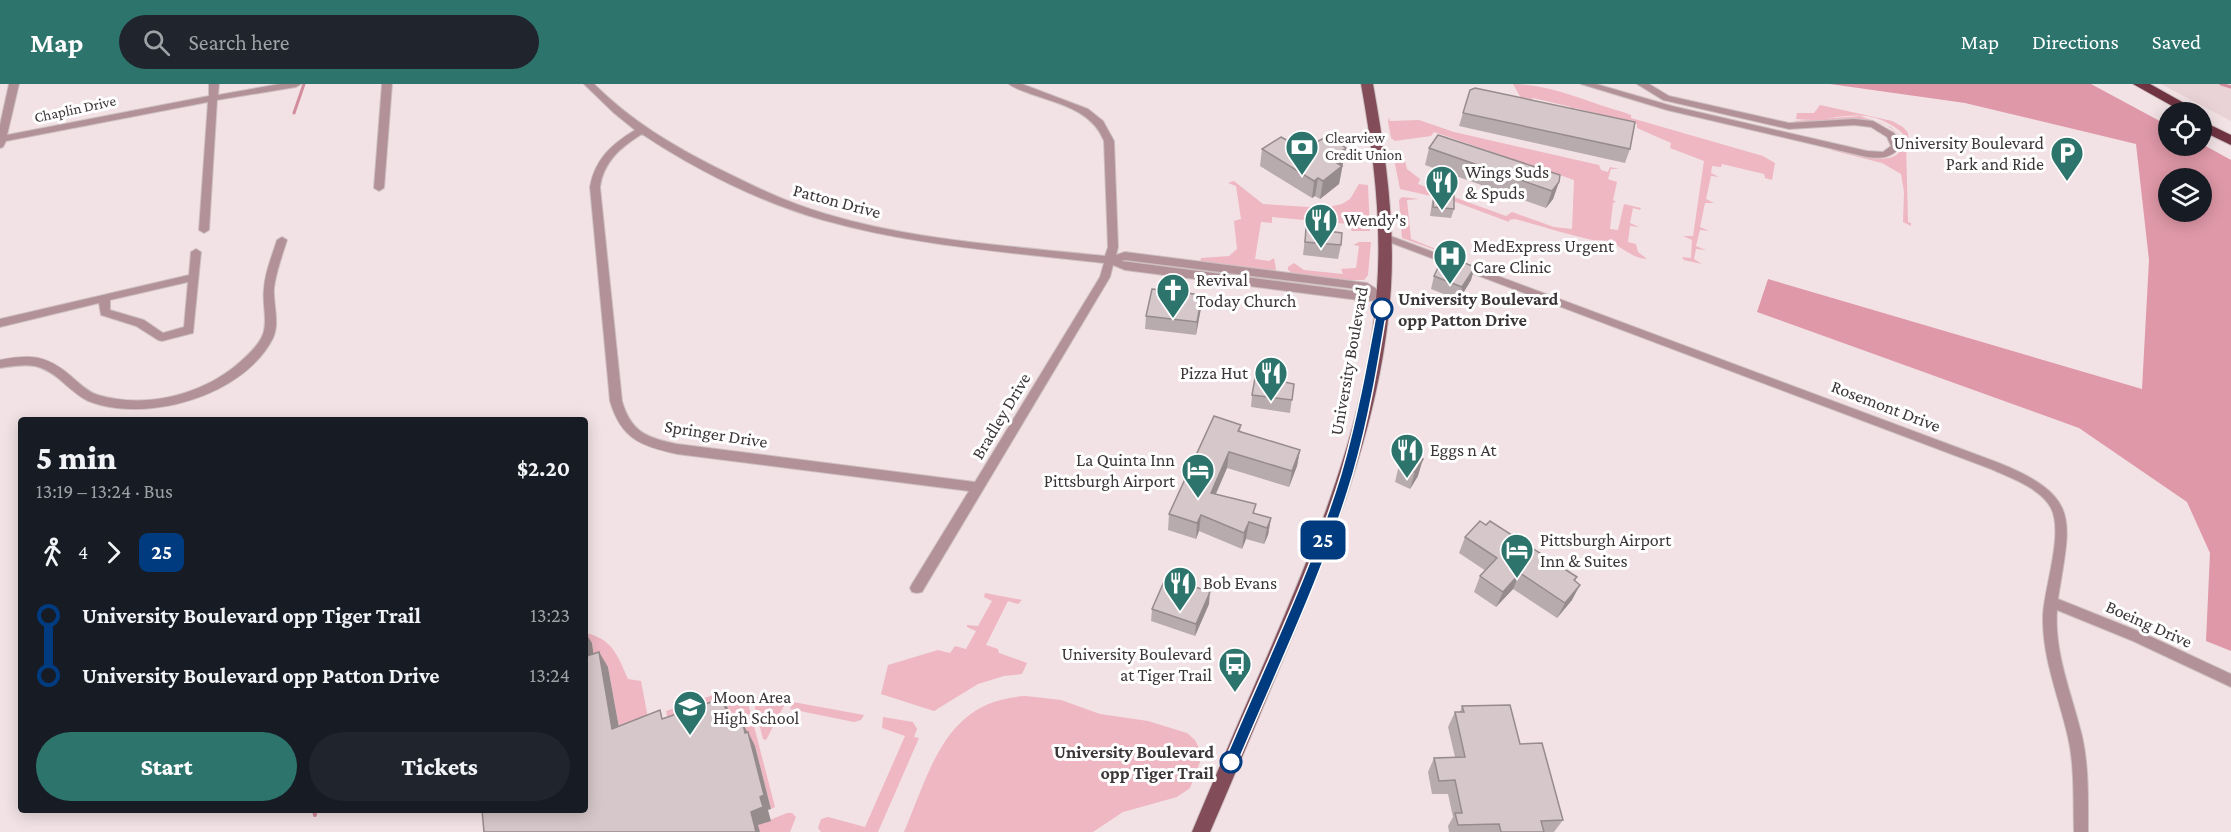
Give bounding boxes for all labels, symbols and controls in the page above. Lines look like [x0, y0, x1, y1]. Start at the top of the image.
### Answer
search box [119, 15, 539, 69]
icon: search [140, 26, 173, 59]
text: Map [30, 27, 83, 58]
text: Search here [188, 30, 289, 55]
text: Map [1961, 30, 1999, 54]
text: Directions [2032, 30, 2119, 54]
text: Saved [2152, 30, 2201, 54]
street label: Chaplin Drive [33, 92, 118, 126]
map controls [2158, 102, 2212, 222]
button: locate [2158, 102, 2212, 156]
bank icon: Clearview Credit Union [1284, 129, 1320, 176]
place label: Clearview Credit Union [1325, 130, 1402, 163]
place label: University Boulevard Park and Ride [1893, 133, 2045, 174]
parking icon: University Boulevard Park and Ride [2049, 135, 2085, 182]
place label: Wings Suds & Spuds [1465, 162, 1549, 203]
restaurant icon: Wings Suds & Spuds [1424, 164, 1460, 211]
button: layers [2158, 168, 2212, 222]
street label: Patton Drive [791, 180, 883, 222]
restaurant icon: Wendy's [1303, 202, 1339, 249]
place label: Wendy's [1344, 210, 1406, 230]
place label: MedExpress Urgent Care Clinic [1473, 236, 1615, 277]
hospital icon: MedExpress Urgent Care Clinic [1432, 238, 1468, 285]
place label: Revival Today Church [1196, 270, 1297, 311]
church icon: Revival Today Church [1155, 272, 1191, 319]
street label: University Boulevard [1326, 285, 1372, 437]
place label: University Boulevard opp Patton Drive [1398, 289, 1558, 330]
marker: University Boulevard opp Patton Drive [1371, 298, 1393, 320]
restaurant icon: Pizza Hut [1253, 355, 1289, 402]
place label: Pizza Hut [1180, 363, 1249, 383]
street label: Bradley Drive [967, 369, 1035, 463]
street label: Rosemont Drive [1829, 376, 1943, 436]
street label: Springer Drive [663, 416, 769, 452]
restaurant icon: Eggs n At [1389, 432, 1425, 479]
text: 5 min [36, 439, 117, 476]
place label: Eggs n At [1430, 440, 1497, 460]
place label: La Quinta Inn Pittsburgh Airport [1044, 450, 1176, 491]
hotel icon: La Quinta Inn Pittsburgh Airport [1180, 452, 1216, 499]
text: $2.20 [517, 456, 570, 481]
text: 13:19 – 13:24 · Bus [36, 480, 173, 502]
line badge: 25 [1296, 520, 1350, 560]
text: 25 [1313, 528, 1334, 552]
place label: Pittsburgh Airport Inn & Suites [1540, 530, 1672, 571]
hotel icon: Pittsburgh Airport Inn & Suites [1499, 532, 1535, 579]
icon: walk [36, 536, 69, 569]
icon: forward [97, 536, 130, 569]
text: 25 [151, 540, 172, 564]
text: 4 [78, 541, 88, 563]
restaurant icon: Bob Evans [1162, 565, 1198, 612]
place label: Bob Evans [1203, 573, 1277, 593]
street label: Boeing Drive [2103, 596, 2195, 652]
text: University Boulevard opp Tiger Trail [82, 603, 421, 628]
text: 13:23 [530, 604, 570, 626]
place label: University Boulevard at Tiger Trail [1061, 644, 1213, 685]
bus stop icon: University Boulevard at Tiger Trail [1217, 646, 1253, 693]
text: University Boulevard opp Patton Drive [82, 663, 440, 688]
text: 13:24 [530, 664, 570, 686]
place label: Moon Area High School [713, 687, 800, 728]
school or university icon: Moon Area High School [672, 689, 708, 736]
button: Start [36, 732, 297, 801]
button: Tickets [309, 732, 570, 801]
place label: University Boulevard opp Tiger Trail [1054, 742, 1214, 783]
marker: University Boulevard opp Tiger Trail [1220, 751, 1242, 773]

